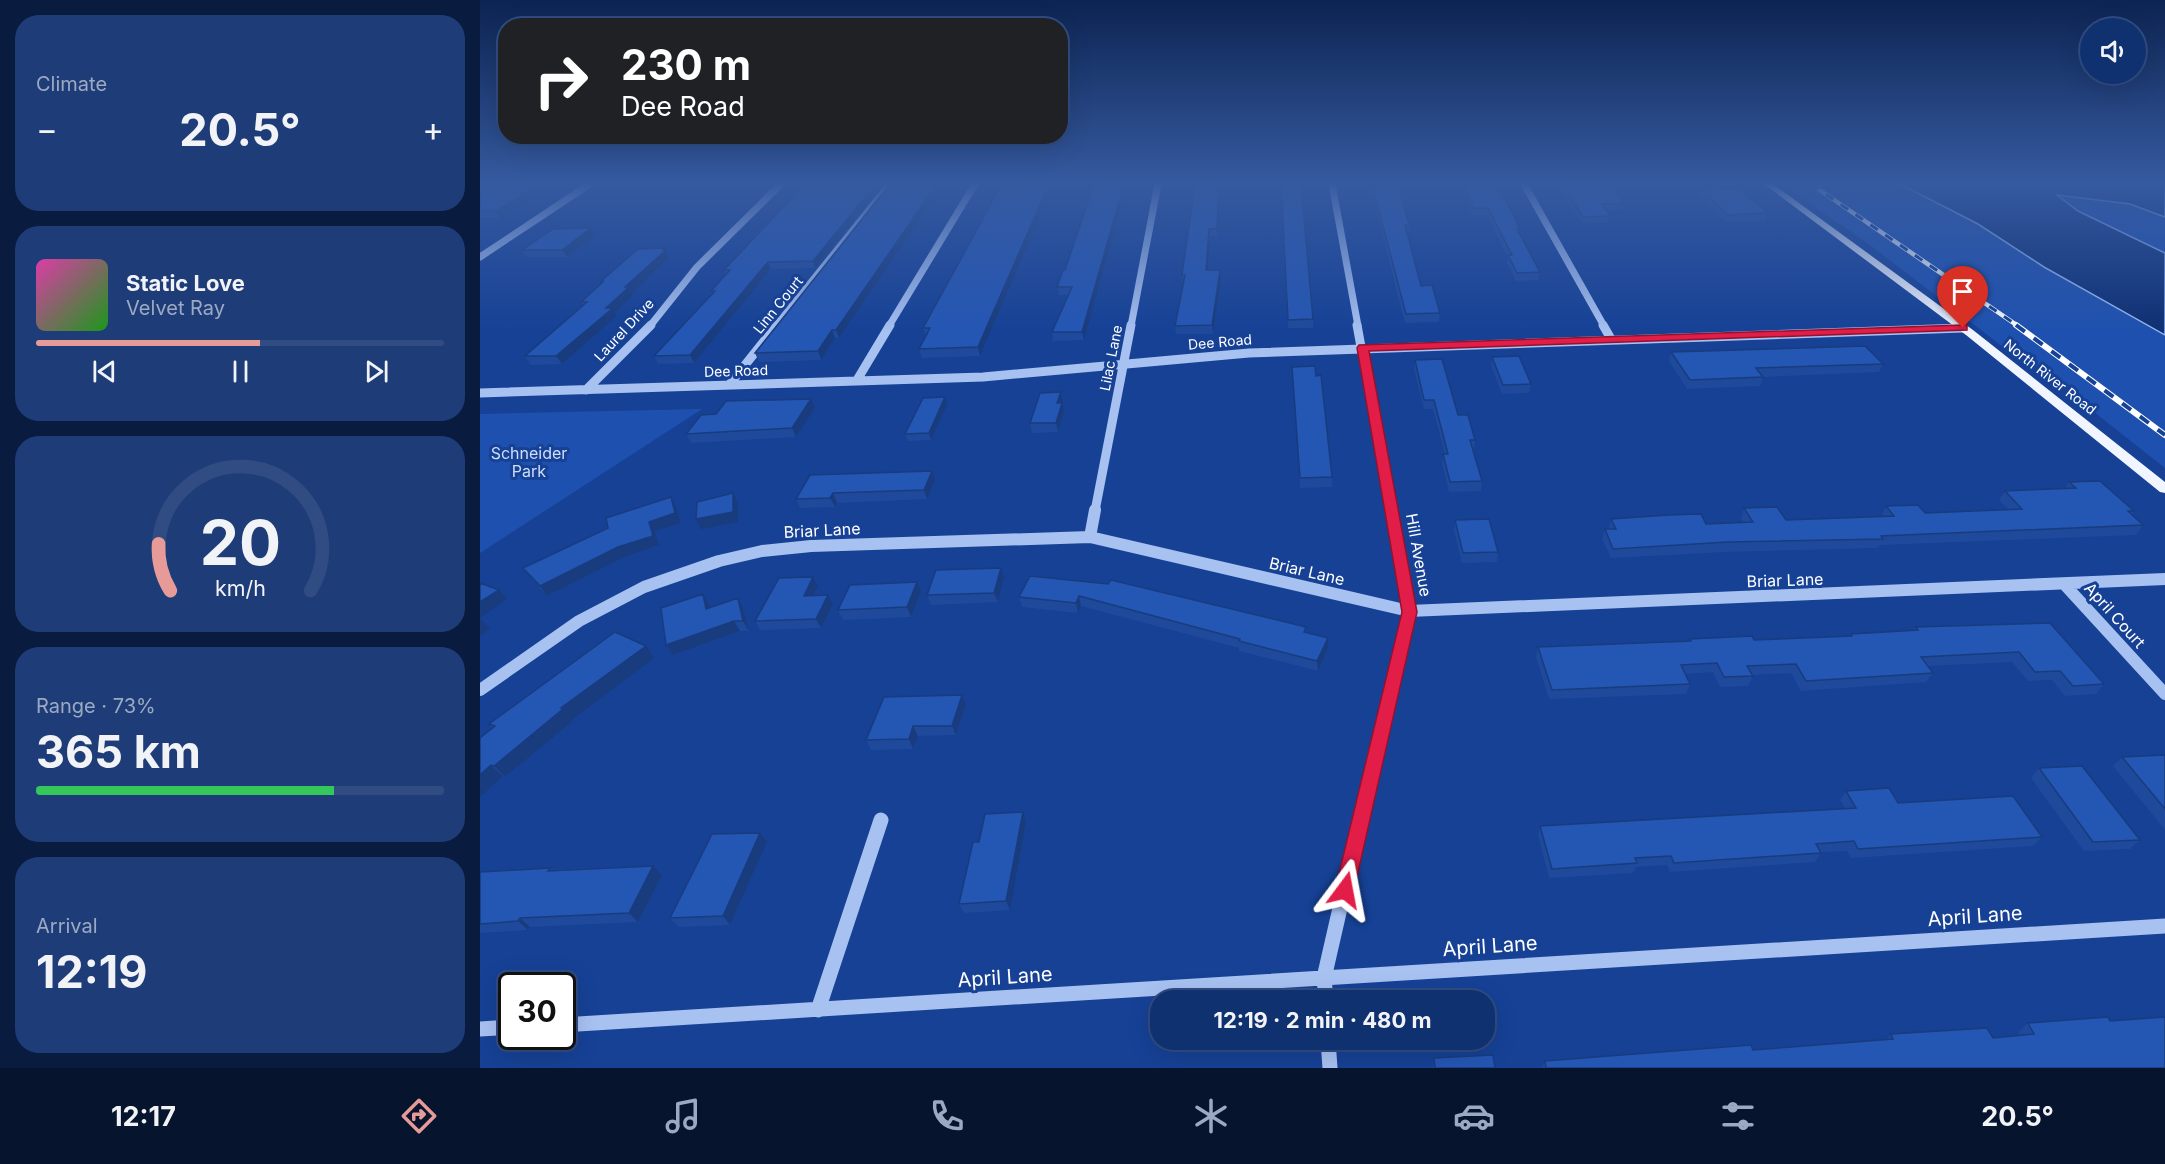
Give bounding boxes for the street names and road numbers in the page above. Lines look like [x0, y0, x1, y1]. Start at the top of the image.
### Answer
street label: Linn Court [749, 272, 806, 337]
street label: Laurel Drive [590, 295, 657, 364]
street label: Lilac Lane [1096, 324, 1125, 392]
street label: Dee Road [1187, 330, 1253, 353]
street label: North River Road [2001, 335, 2100, 418]
street label: Dee Road [704, 361, 768, 380]
street label: Hill Avenue [1402, 512, 1436, 598]
street label: Briar Lane [783, 518, 861, 542]
street label: Briar Lane [1267, 553, 1347, 589]
street label: Briar Lane [1746, 569, 1824, 591]
street label: April Court [2080, 578, 2150, 652]
street label: April Lane [1927, 901, 2023, 931]
street label: April Lane [1442, 931, 1538, 961]
street label: April Lane [957, 962, 1053, 992]

